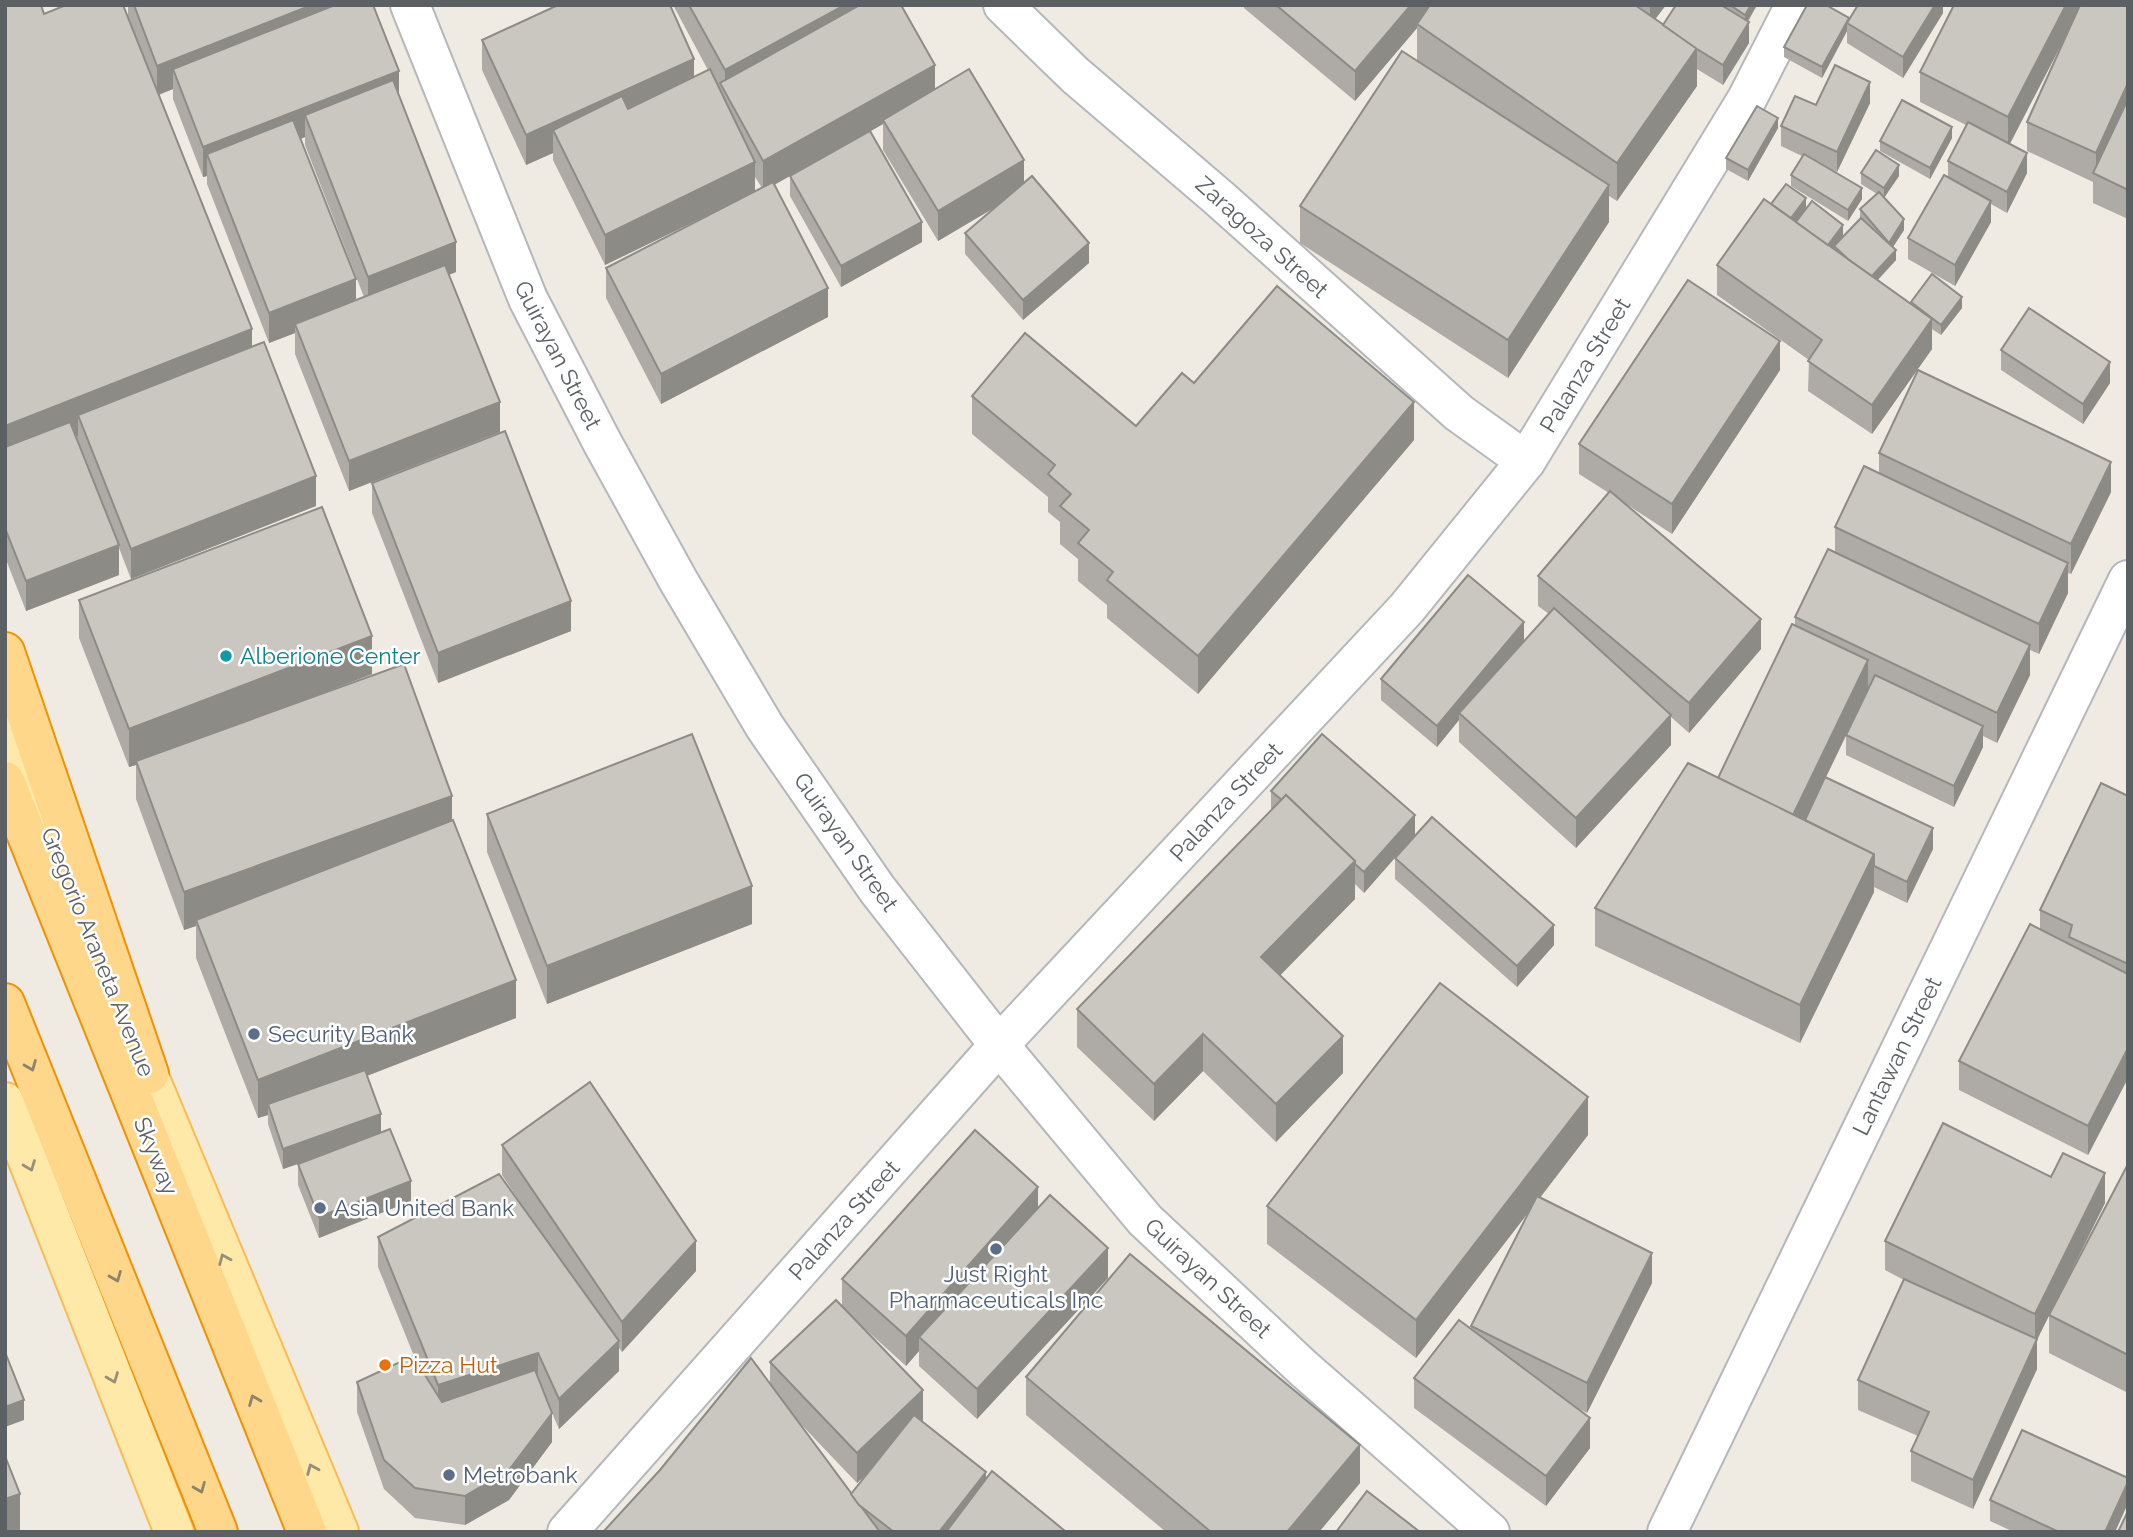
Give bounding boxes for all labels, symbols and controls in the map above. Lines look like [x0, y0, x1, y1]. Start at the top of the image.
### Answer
street label: Zaragoza Street [1191, 170, 1334, 303]
street label: Guirayan Street [509, 276, 608, 434]
street label: Palanza Street [1534, 292, 1636, 437]
place label: Alberione Center [240, 642, 421, 669]
marker: Alberione Center [218, 648, 234, 664]
street label: Palanza Street [1164, 737, 1288, 867]
street label: Guirayan Street [789, 767, 904, 916]
street label: Gregorio Araneta Avenue [36, 823, 161, 1080]
street label: Lantawan Street [1846, 972, 1947, 1139]
place label: Security Bank [268, 1020, 414, 1047]
marker: Security Bank [246, 1026, 262, 1042]
one-way arrow [22, 1059, 36, 1071]
street label: Skyway [129, 1113, 184, 1199]
street label: Palanza Street [783, 1154, 905, 1285]
one-way arrow [22, 1159, 36, 1171]
place label: Asia United Bank [334, 1194, 514, 1221]
marker: Asia United Bank [312, 1200, 328, 1216]
street label: Guirayan Street [1140, 1212, 1277, 1343]
marker: Just Right Pharmaceuticals Inc [988, 1241, 1004, 1257]
one-way arrow [219, 1254, 233, 1266]
place label: Just Right Pharmaceuticals Inc [889, 1260, 1103, 1313]
one-way arrow [107, 1271, 121, 1283]
place label: Pizza Hut [399, 1351, 498, 1378]
marker: Pizza Hut [377, 1357, 393, 1373]
one-way arrow [105, 1371, 119, 1383]
one-way arrow [249, 1395, 263, 1407]
place label: Metrobank [463, 1461, 578, 1488]
one-way arrow [306, 1463, 320, 1476]
marker: Metrobank [441, 1467, 457, 1483]
one-way arrow [192, 1482, 206, 1494]

